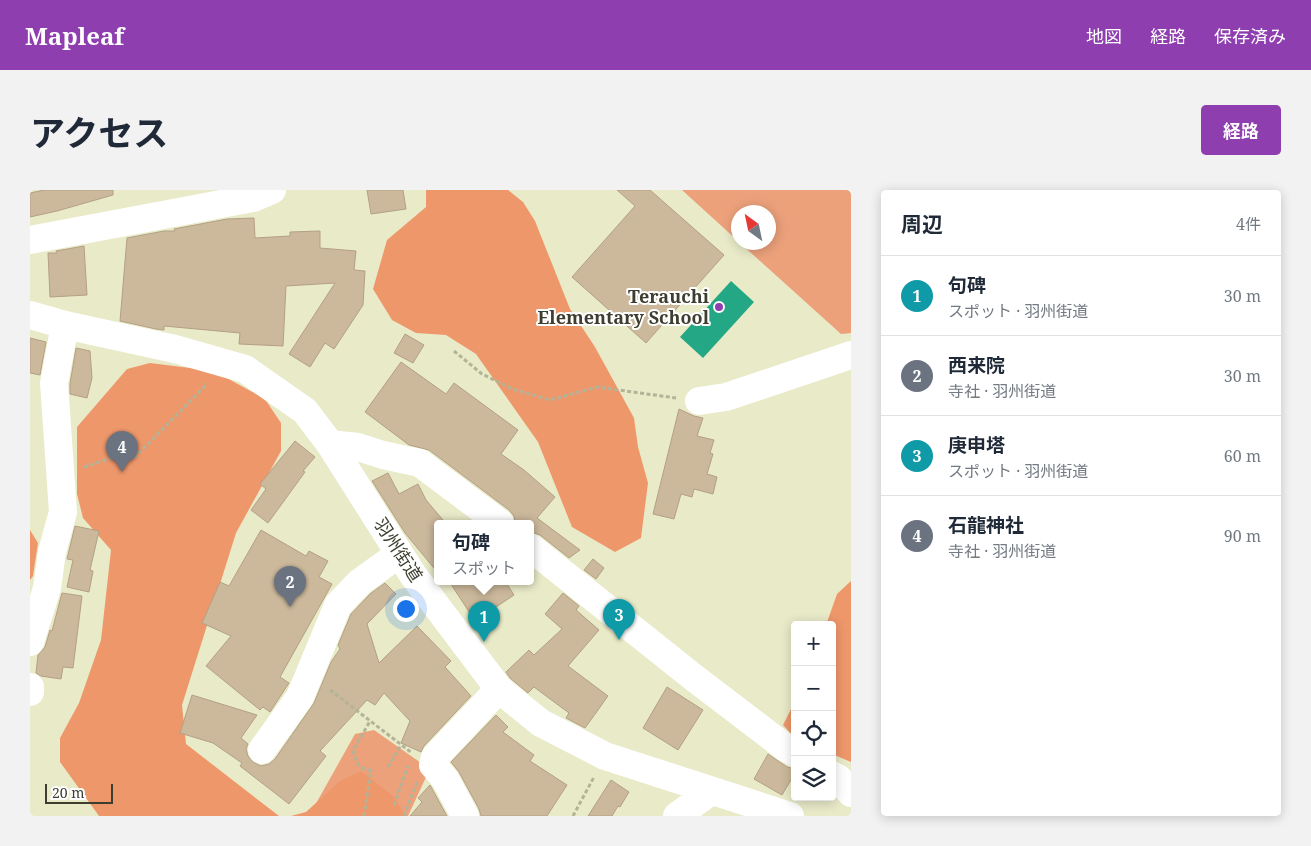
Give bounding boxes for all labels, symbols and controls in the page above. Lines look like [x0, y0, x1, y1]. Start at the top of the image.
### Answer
text: Mapleaf [25, 19, 124, 52]
text: 地図 [1086, 24, 1122, 48]
text: 経路 [1150, 24, 1186, 48]
text: 保存済み [1214, 24, 1286, 48]
button: 経路 [1201, 105, 1281, 155]
text: アクセス [30, 109, 168, 156]
north arrow [731, 205, 776, 250]
text: 周辺 [901, 210, 943, 238]
text: 4件 [1236, 213, 1261, 235]
text: 句碑 [948, 272, 986, 298]
place label: Terauchi Elementary School [538, 284, 710, 329]
text: 1 [912, 285, 922, 307]
text: 30 m [1224, 285, 1261, 307]
text: スポット · 羽州街道 [948, 300, 1088, 322]
marker: Terauchi Elementary School [713, 301, 725, 313]
text: 西来院 [948, 352, 1005, 378]
text: 2 [912, 365, 922, 387]
text: 30 m [1224, 365, 1261, 387]
text: 寺社 · 羽州街道 [948, 380, 1056, 402]
pin: 4 [106, 431, 138, 472]
text: 庚申塔 [948, 432, 1005, 458]
text: 3 [912, 445, 922, 467]
text: 60 m [1224, 445, 1261, 467]
text: スポット · 羽州街道 [948, 460, 1088, 482]
text: 石龍神社 [948, 512, 1024, 538]
street label: 羽州街道 [369, 513, 429, 586]
popup [434, 520, 534, 585]
text: 4 [912, 525, 922, 547]
text: 90 m [1224, 525, 1261, 547]
text: 句碑 [452, 529, 490, 555]
text: 寺社 · 羽州街道 [948, 540, 1056, 562]
text: スポット [452, 557, 516, 579]
pin: 2 [274, 566, 306, 607]
your location [393, 596, 419, 622]
pin: 3 [603, 599, 635, 640]
pin: 1 [468, 601, 500, 642]
map controls [791, 621, 836, 801]
button: + [791, 621, 836, 666]
button: − [791, 666, 836, 711]
button: locate [791, 711, 836, 756]
button: layers [791, 756, 836, 801]
scale bar [45, 781, 112, 804]
text: 20 m [52, 783, 85, 802]

